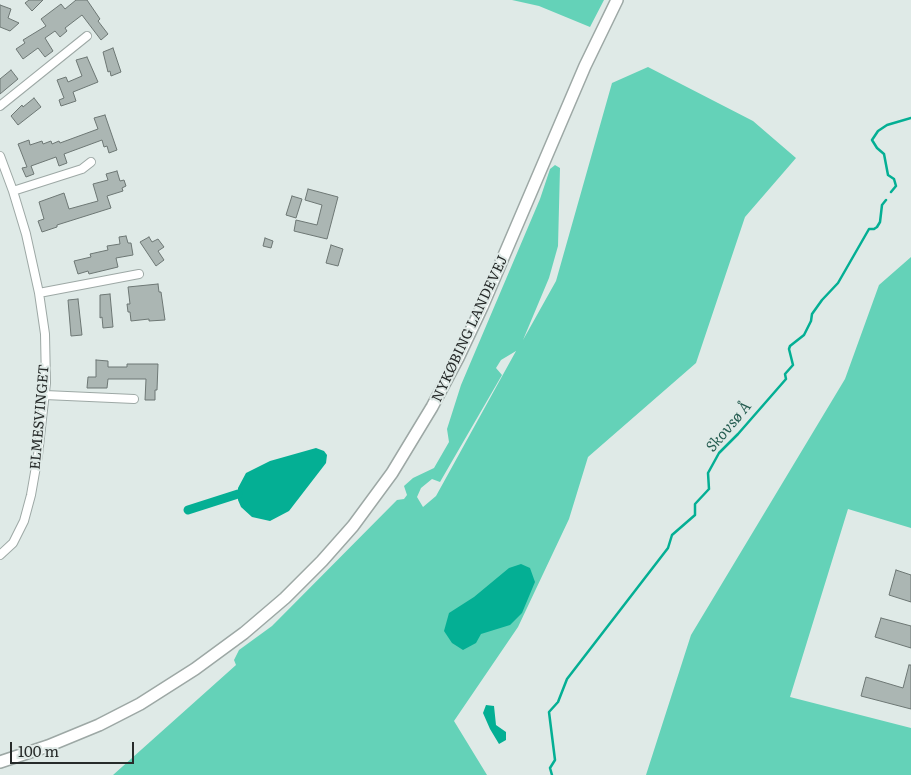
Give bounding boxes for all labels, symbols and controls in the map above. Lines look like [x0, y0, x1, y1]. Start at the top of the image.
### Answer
street label: NYKØBING LANDEVEJ [429, 253, 511, 405]
street label: ELMESVINGET [27, 364, 53, 470]
water label: Skovsø Å [703, 398, 755, 456]
scale bar [12, 732, 136, 764]
text: 100 m [18, 739, 59, 762]

